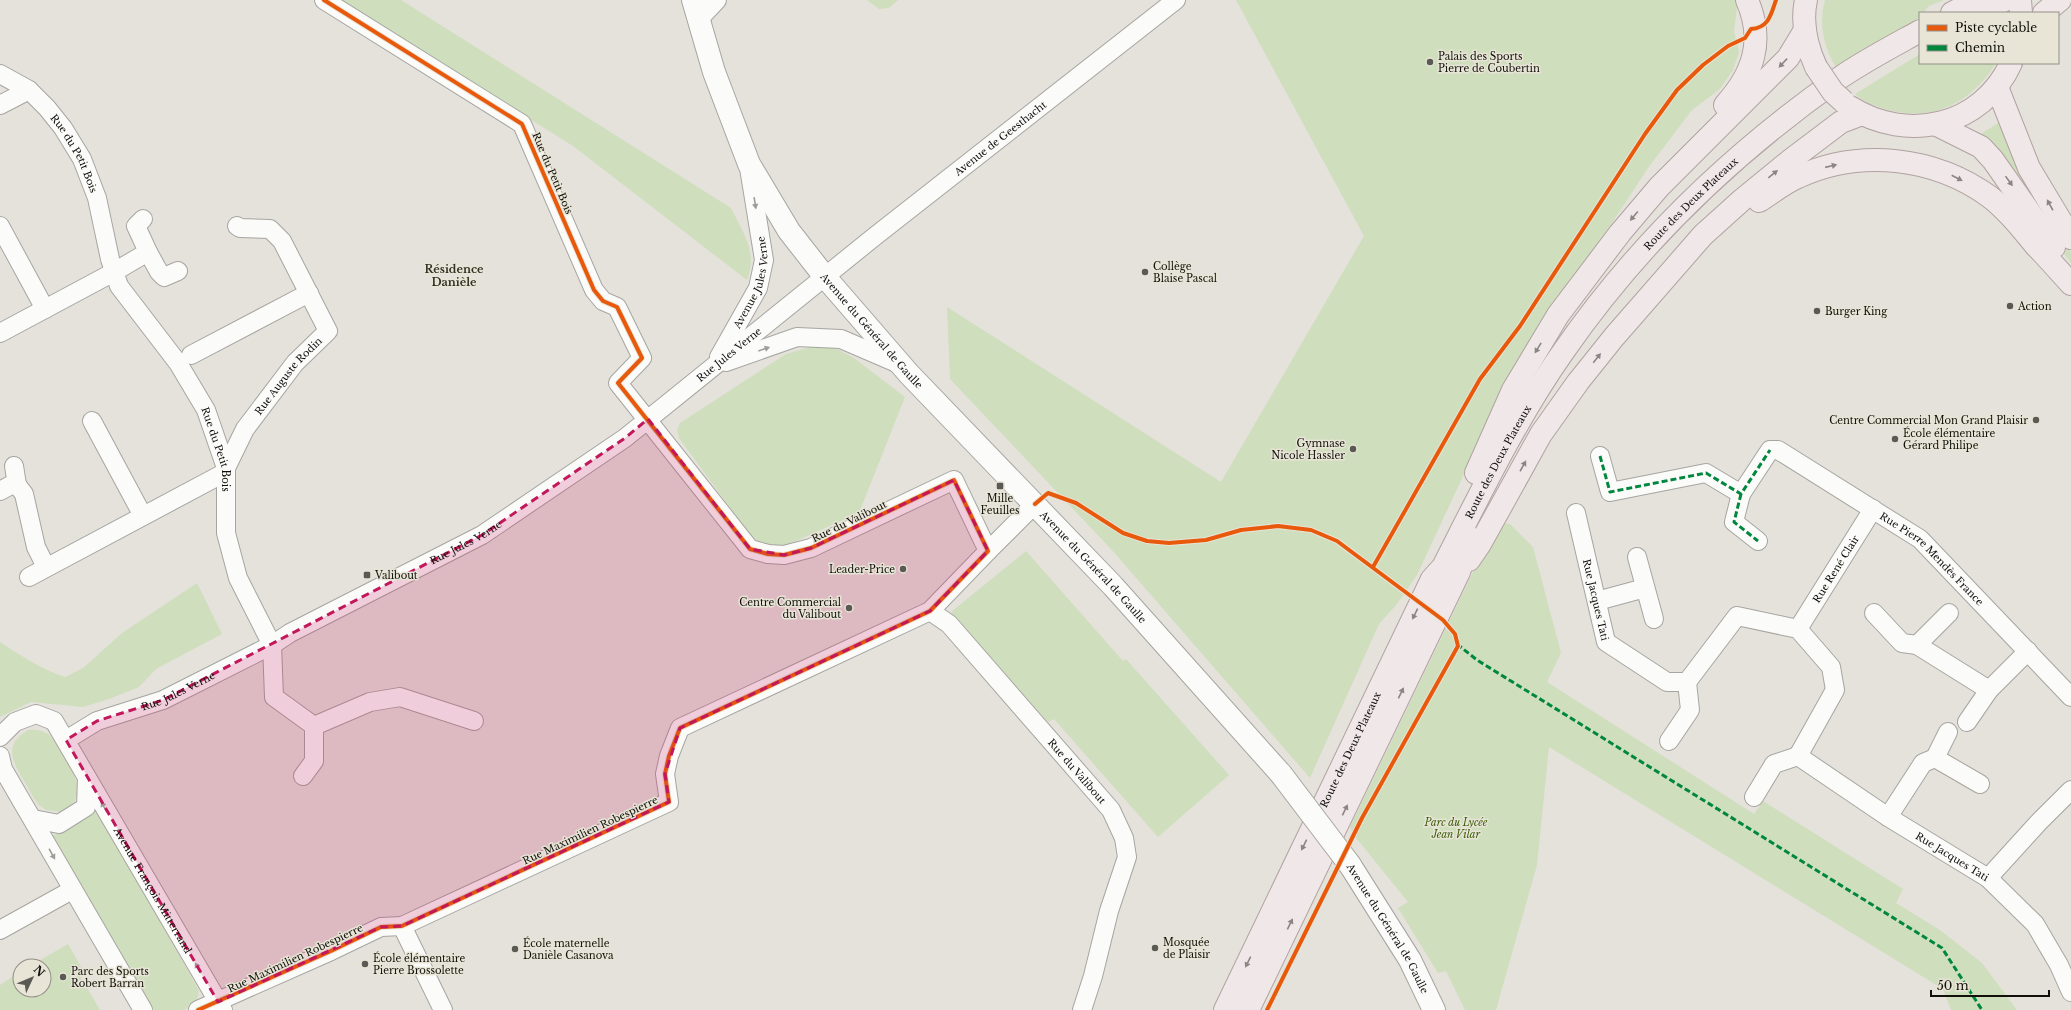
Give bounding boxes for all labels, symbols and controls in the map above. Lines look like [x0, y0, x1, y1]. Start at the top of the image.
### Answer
legend [1919, 12, 2059, 64]
text: Piste cyclable [1955, 20, 2037, 35]
text: Chemin [1955, 40, 2005, 55]
place label: Palais des Sports Pierre de Coubertin [1438, 50, 1540, 75]
marker: Palais des Sports Pierre de Coubertin [1425, 57, 1435, 67]
one-way arrow [1778, 58, 1788, 68]
street label: Avenue de Geesthacht [951, 98, 1049, 179]
street label: Rue du Petit Bois [47, 112, 100, 195]
street label: Rue du Petit Bois [529, 130, 576, 217]
street label: Route des Deux Plateaux [1641, 155, 1741, 253]
one-way arrow [1825, 162, 1837, 168]
one-way arrow [1768, 170, 1779, 179]
one-way arrow [1952, 175, 1963, 182]
one-way arrow [2005, 176, 2013, 186]
one-way arrow [752, 197, 758, 209]
one-way arrow [2047, 199, 2054, 211]
one-way arrow [1630, 211, 1639, 222]
street label: Avenue Jules Verne [730, 235, 771, 332]
place label: Collège Blaise Pascal [1153, 260, 1217, 285]
district label: Résidence Danièle [424, 262, 484, 289]
marker: Collège Blaise Pascal [1140, 267, 1150, 277]
street label: Avenue du Général de Gaulle [817, 270, 926, 392]
place label: Action [2017, 300, 2052, 313]
marker: Action [2005, 301, 2015, 311]
place label: Burger King [1825, 305, 1888, 318]
marker: Burger King [1812, 306, 1822, 316]
street label: Rue Jules Verne [694, 324, 764, 385]
street label: Rue Auguste Rodin [252, 334, 325, 418]
one-way arrow [1535, 342, 1542, 354]
one-way arrow [759, 345, 771, 351]
one-way arrow [1592, 353, 1601, 364]
street label: Route des Deux Plateaux [1462, 403, 1534, 521]
street label: Rue du Petit Bois [198, 405, 232, 492]
place label: Centre Commercial Mon Grand Plaisir [1829, 414, 2028, 427]
marker: Centre Commercial Mon Grand Plaisir [2031, 415, 2041, 425]
place label: École élémentaire Gérard Philipe [1903, 426, 1995, 452]
marker: École élémentaire Gérard Philipe [1890, 434, 1900, 444]
place label: Gymnase Nicole Hassler [1271, 437, 1345, 462]
marker: Gymnase Nicole Hassler [1348, 444, 1358, 454]
one-way arrow [1520, 460, 1527, 471]
marker: Mille Feuilles [995, 481, 1005, 491]
place label: Mille Feuilles [981, 492, 1020, 517]
street label: Rue du Valibout [810, 498, 889, 545]
street label: Avenue du Général de Gaulle [1036, 508, 1149, 626]
street label: Rue Pierre Mendès France [1877, 509, 1986, 609]
street label: Rue Jules Verne [428, 518, 504, 568]
street label: Rue René Clair [1810, 533, 1862, 605]
street label: Rue Jacques Tati [1580, 558, 1612, 643]
place label: Leader-Price [829, 563, 895, 576]
marker: Leader-Price [898, 564, 908, 574]
place label: Valibout [374, 569, 418, 582]
marker: Valibout [362, 570, 372, 580]
place label: Centre Commercial du Valibout [739, 596, 841, 621]
marker: Centre Commercial du Valibout [844, 603, 854, 613]
one-way arrow [1412, 609, 1418, 620]
street label: Rue Jules Verne [140, 669, 218, 713]
one-way arrow [1398, 687, 1404, 698]
street label: Route des Deux Plateaux [1317, 690, 1384, 810]
street label: Rue du Valibout [1045, 736, 1109, 807]
street label: Rue Maximilien Robespierre [521, 793, 660, 868]
one-way arrow [101, 802, 108, 813]
one-way arrow [1342, 804, 1348, 816]
park label: Parc du Lycée Jean Vilar [1424, 816, 1488, 841]
street label: Avenue François Mitterrand [110, 824, 195, 956]
street label: Rue Jacques Tati [1913, 829, 1992, 884]
one-way arrow [1301, 839, 1307, 851]
one-way arrow [48, 848, 55, 860]
street label: Avenue du Général de Gaulle [1343, 860, 1431, 996]
one-way arrow [1287, 919, 1293, 930]
street label: Rue Maximilien Robespierre [226, 921, 365, 996]
place label: École maternelle Danièle Casanova [523, 936, 614, 962]
place label: Mosquée de Plaisir [1163, 936, 1210, 961]
marker: Mosquée de Plaisir [1150, 943, 1160, 953]
marker: École maternelle Danièle Casanova [510, 944, 520, 954]
place label: École élémentaire Pierre Brossolette [373, 951, 465, 977]
one-way arrow [1245, 957, 1251, 968]
north arrow [12, 958, 52, 998]
marker: École élémentaire Pierre Brossolette [360, 959, 370, 969]
text: N [31, 962, 48, 980]
one-way arrow [194, 962, 201, 974]
place label: Parc des Sports Robert Barran [71, 965, 149, 990]
marker: Parc des Sports Robert Barran [58, 972, 68, 982]
scale bar [1931, 972, 2049, 998]
text: 50 m [1937, 978, 1969, 993]

